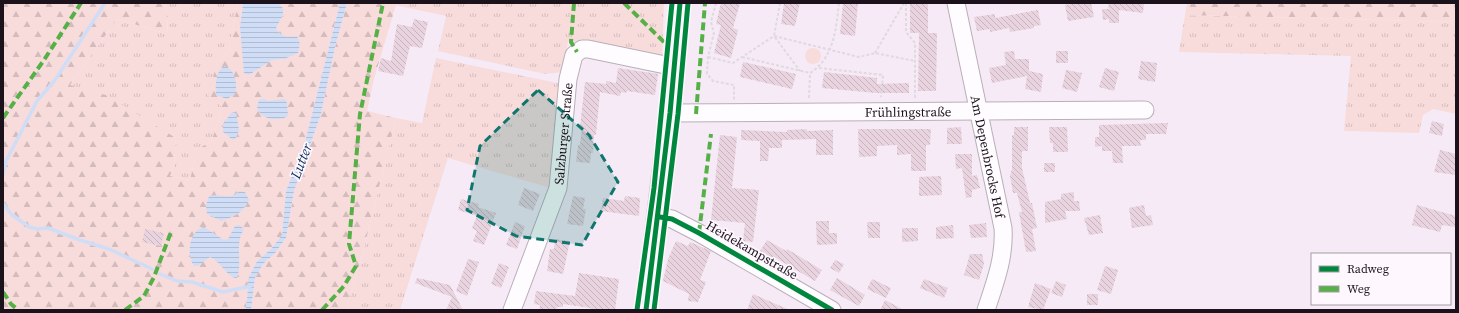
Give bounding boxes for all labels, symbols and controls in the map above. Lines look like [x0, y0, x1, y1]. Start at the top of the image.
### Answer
street label: Salzburger Straße [550, 82, 576, 185]
street label: Am Depenbrocks Hof [967, 94, 1009, 221]
street label: Frühlingstraße [865, 103, 952, 120]
water label: Lutter [285, 140, 317, 182]
street label: Heidekampstraße [703, 217, 801, 283]
legend [1311, 253, 1451, 305]
text: Radweg [1347, 261, 1389, 277]
text: Weg [1347, 281, 1370, 297]

